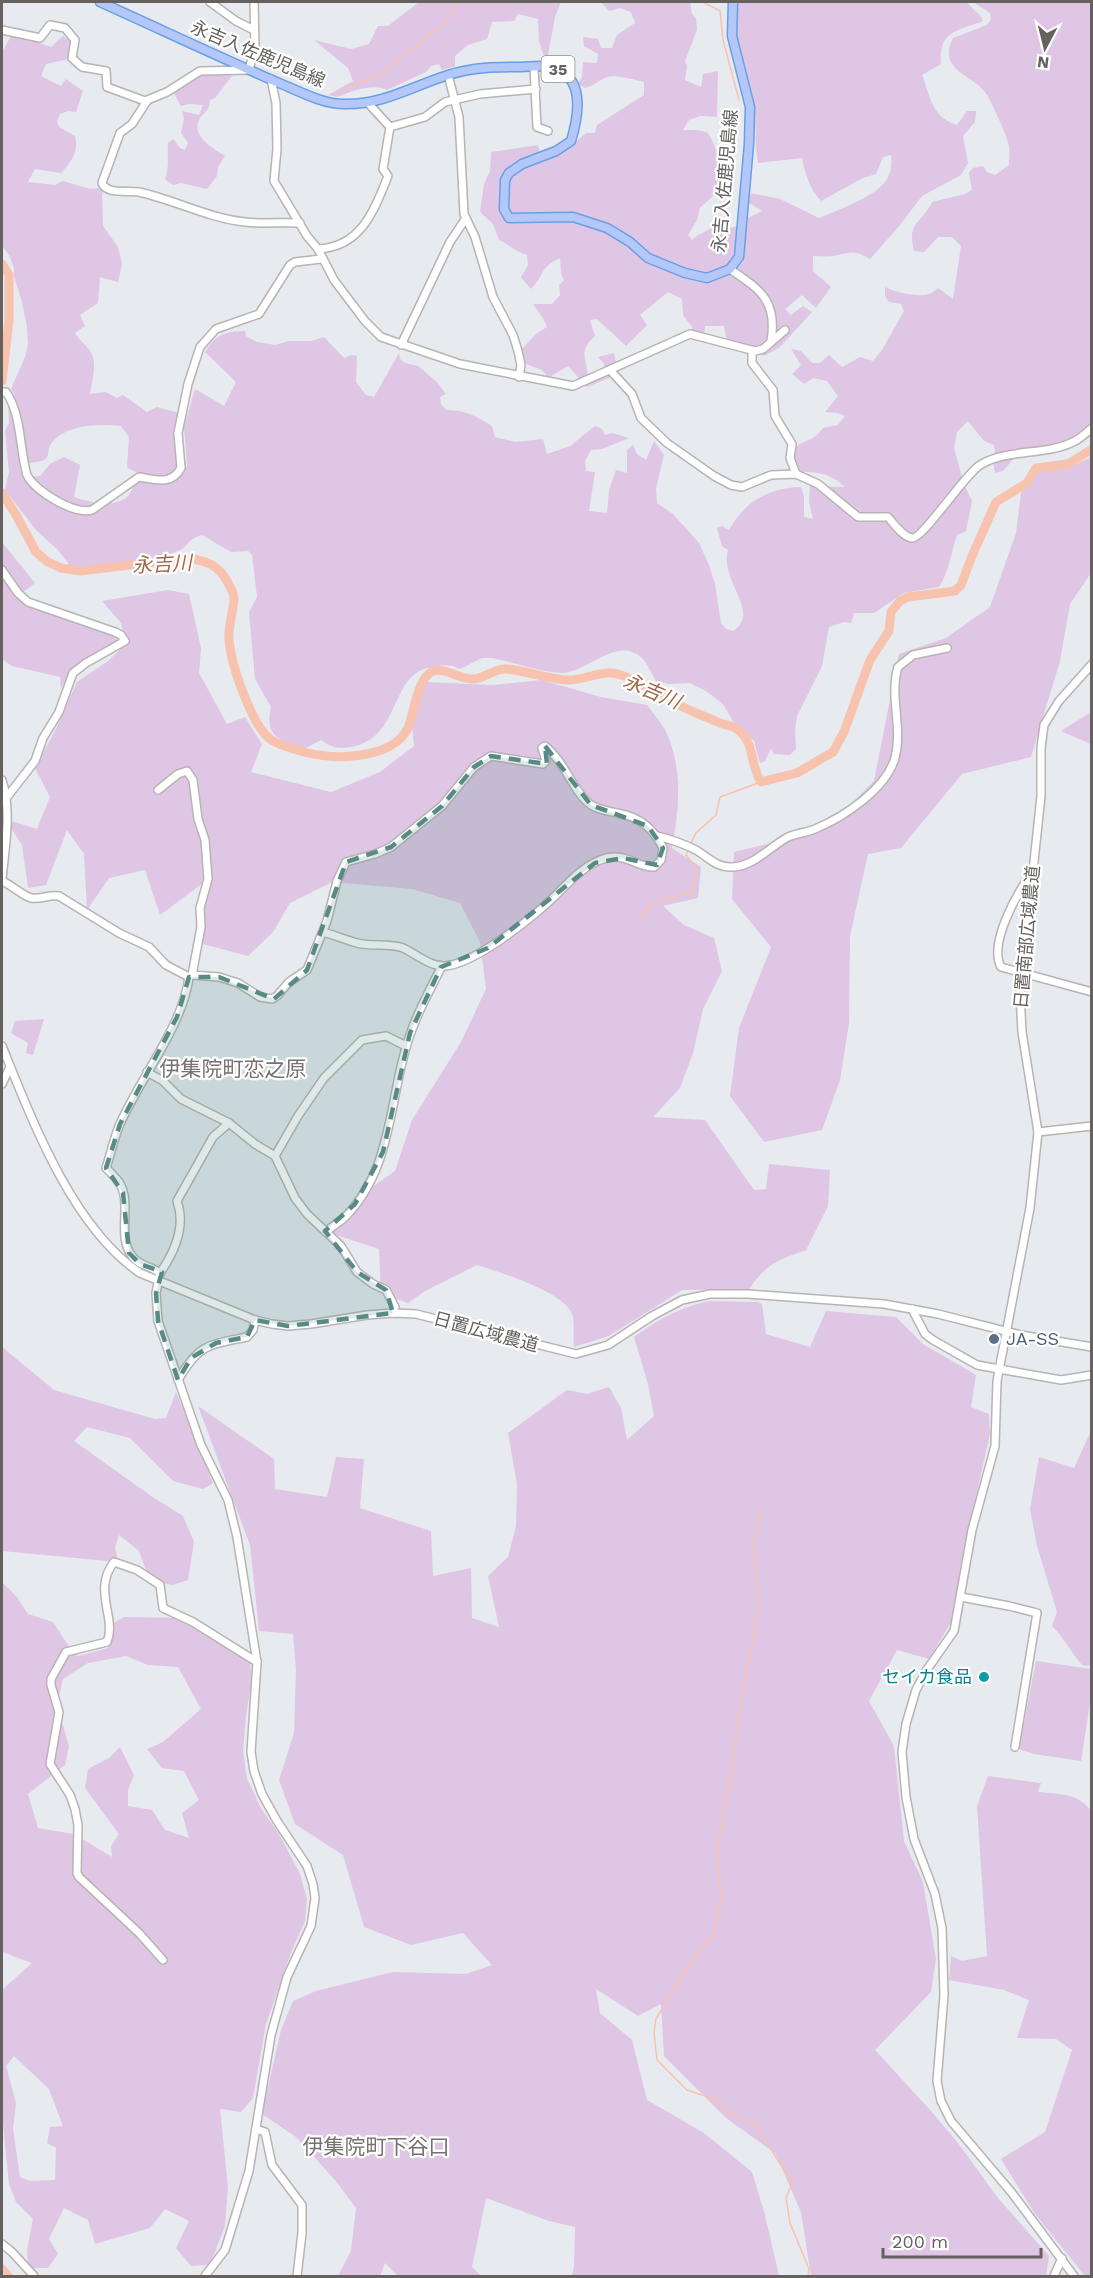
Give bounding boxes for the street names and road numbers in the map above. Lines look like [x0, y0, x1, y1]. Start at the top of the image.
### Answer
street label: 永吉入佐鹿児島線 [188, 16, 329, 91]
road number: 35 [542, 56, 574, 82]
street label: 永吉入佐鹿児島線 [708, 108, 741, 254]
street label: 日置南部広域農道 [1010, 864, 1043, 1010]
street label: 日置広域農道 [431, 1307, 541, 1356]

